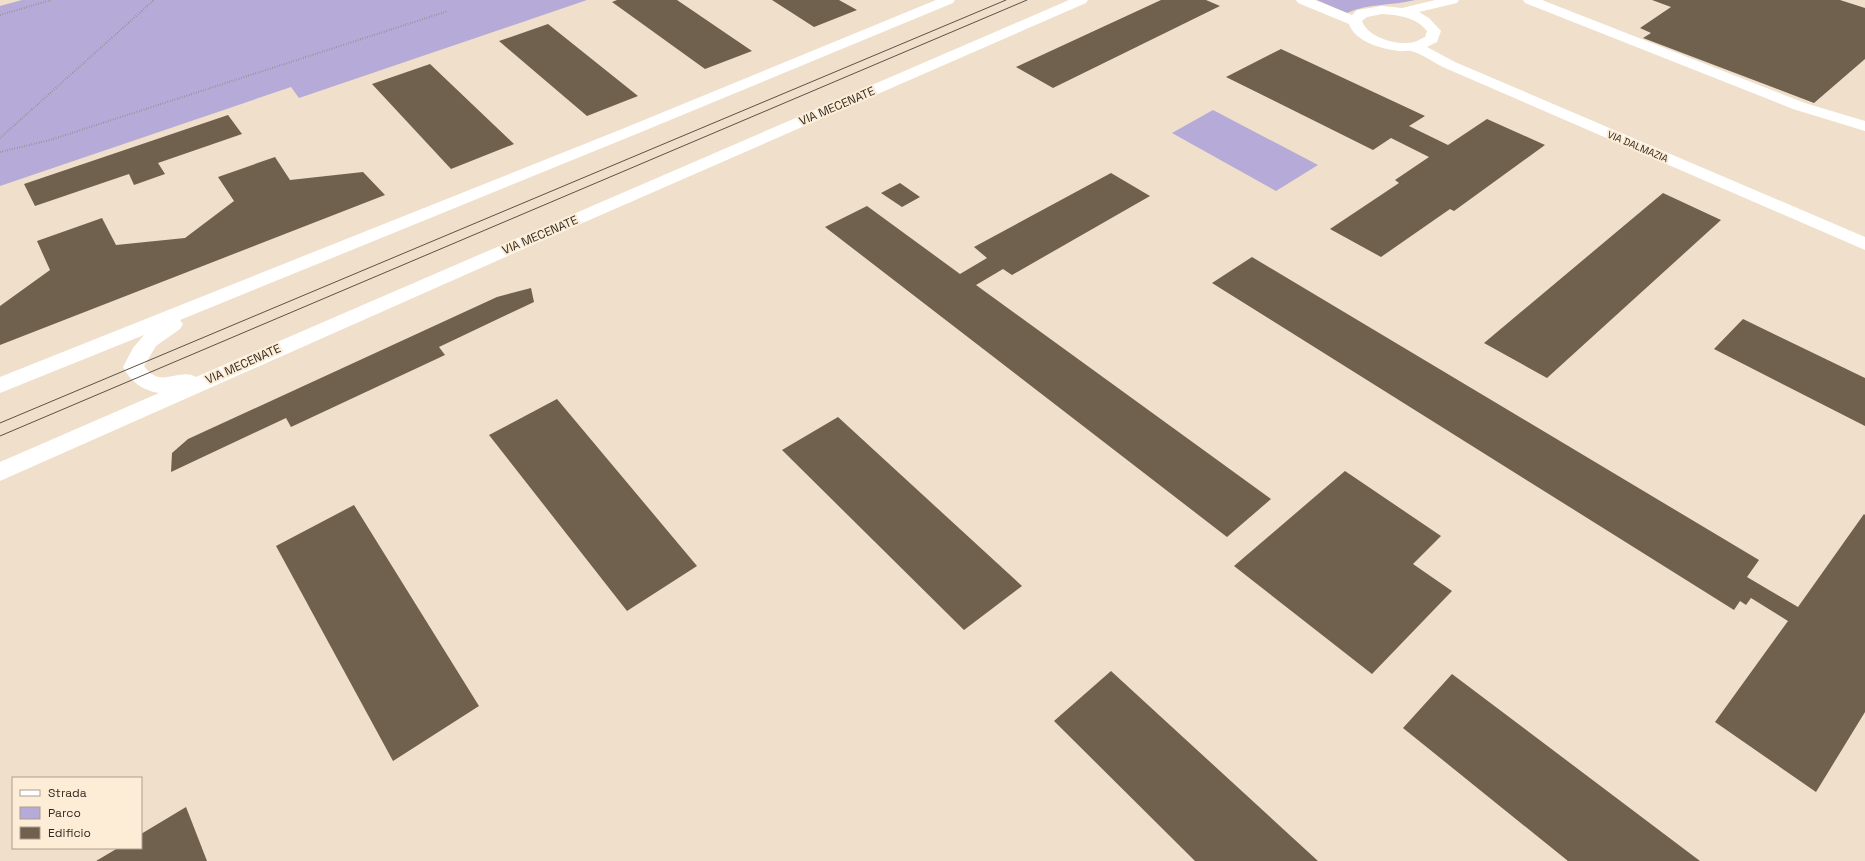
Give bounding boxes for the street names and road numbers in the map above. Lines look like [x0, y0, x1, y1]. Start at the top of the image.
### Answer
street label: VIA MECENATE [797, 83, 878, 129]
street label: VIA DALMAZIA [1605, 128, 1671, 165]
street label: VIA MECENATE [500, 212, 581, 258]
street label: VIA MECENATE [203, 340, 283, 388]

